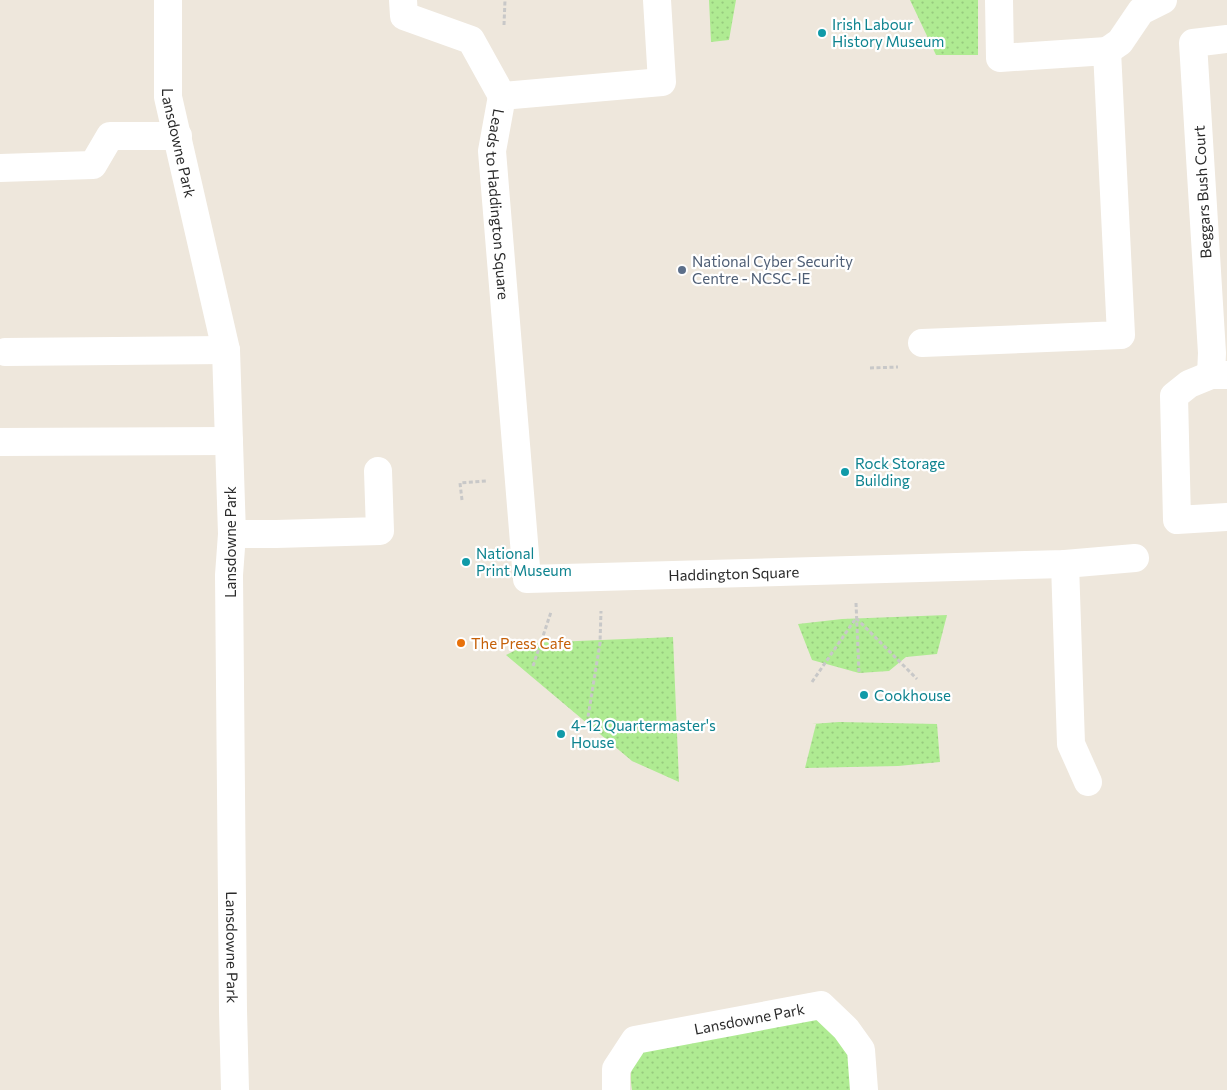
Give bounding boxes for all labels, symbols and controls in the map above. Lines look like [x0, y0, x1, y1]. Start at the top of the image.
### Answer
place label: Irish Labour History Museum [832, 15, 944, 50]
marker: Irish Labour History Museum [816, 27, 828, 39]
street label: Lansdowne Park [159, 88, 200, 199]
street label: Leads to Haddington Square [483, 108, 513, 301]
street label: Beggars Bush Court [1190, 125, 1214, 259]
place label: National Cyber Security Centre - NCSC-IE [692, 252, 853, 287]
marker: National Cyber Security Centre - NCSC-IE [676, 264, 688, 276]
place label: Rock Storage Building [855, 454, 945, 489]
marker: Rock Storage Building [839, 466, 851, 478]
street label: Lansdowne Park [221, 486, 239, 598]
place label: National Print Museum [476, 544, 572, 579]
marker: National Print Museum [460, 556, 472, 568]
street label: Haddington Square [668, 562, 800, 584]
place label: The Press Cafe [471, 634, 571, 652]
marker: The Press Cafe [455, 637, 467, 649]
place label: Cookhouse [874, 686, 951, 704]
marker: Cookhouse [858, 689, 870, 701]
place label: 4-12 Quartermaster's House [571, 716, 716, 751]
marker: 4-12 Quartermaster's House [555, 728, 567, 740]
street label: Lansdowne Park [223, 891, 242, 1003]
street label: Lansdowne Park [693, 999, 806, 1038]

